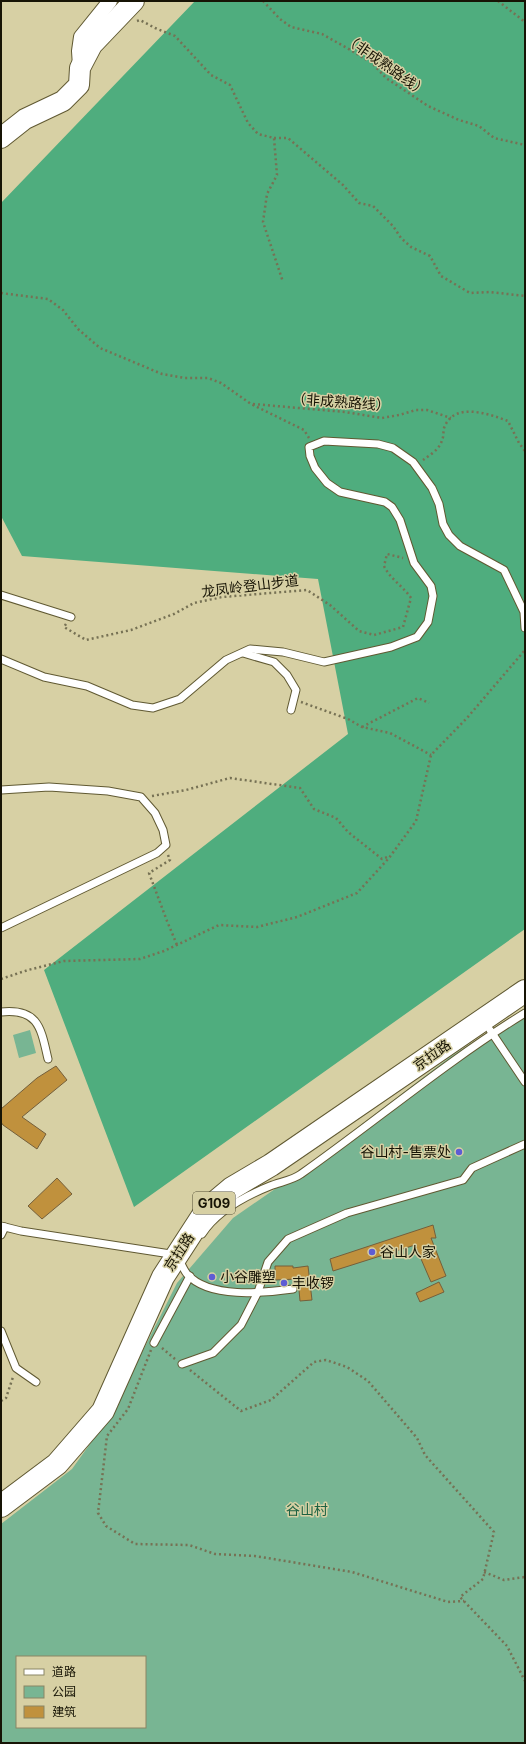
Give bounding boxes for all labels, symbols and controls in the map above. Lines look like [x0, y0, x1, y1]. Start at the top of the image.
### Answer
street label: （非成熟路线） [341, 30, 431, 100]
street label: （非成熟路线） [292, 390, 391, 413]
street label: 龙凤岭登山步道 [200, 571, 300, 600]
street label: 京拉路 [410, 1036, 454, 1074]
place label: 谷山村-售票处 [361, 1143, 451, 1160]
marker: 谷山村-售票处 [454, 1147, 464, 1157]
road number: G109 [193, 1192, 235, 1214]
street label: 京拉路 [160, 1229, 197, 1274]
place label: 谷山人家 [380, 1243, 436, 1260]
marker: 谷山人家 [367, 1247, 377, 1257]
place label: 小谷雕塑 [220, 1268, 276, 1285]
marker: 小谷雕塑 [207, 1272, 217, 1282]
place label: 丰收锣 [292, 1274, 334, 1291]
marker: 丰收锣 [279, 1278, 289, 1288]
park label: 谷山村 [286, 1501, 328, 1518]
legend [16, 1656, 146, 1728]
text: 道路 [52, 1664, 76, 1679]
text: 公园 [52, 1684, 76, 1699]
text: 建筑 [52, 1704, 76, 1719]

